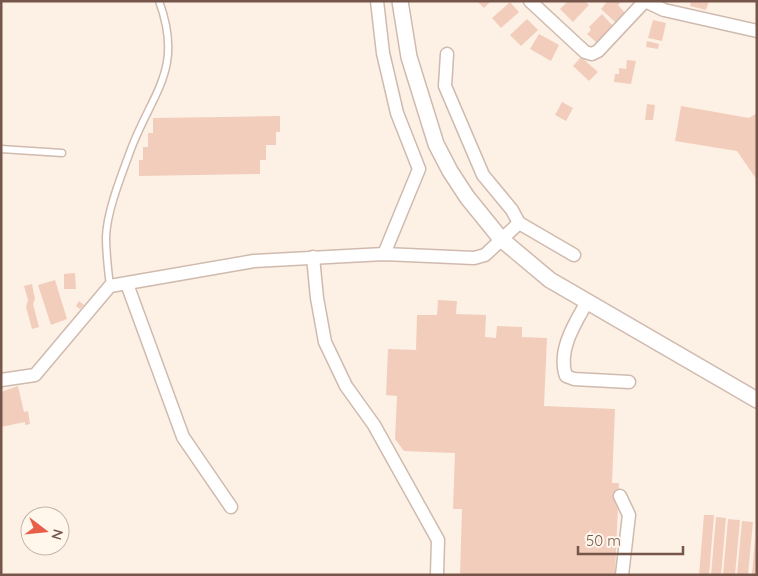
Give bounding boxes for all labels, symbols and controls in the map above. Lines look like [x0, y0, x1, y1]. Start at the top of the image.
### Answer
north arrow [20, 506, 70, 556]
scale bar [578, 524, 683, 556]
text: N [47, 527, 68, 542]
text: 50 m [586, 531, 621, 550]

